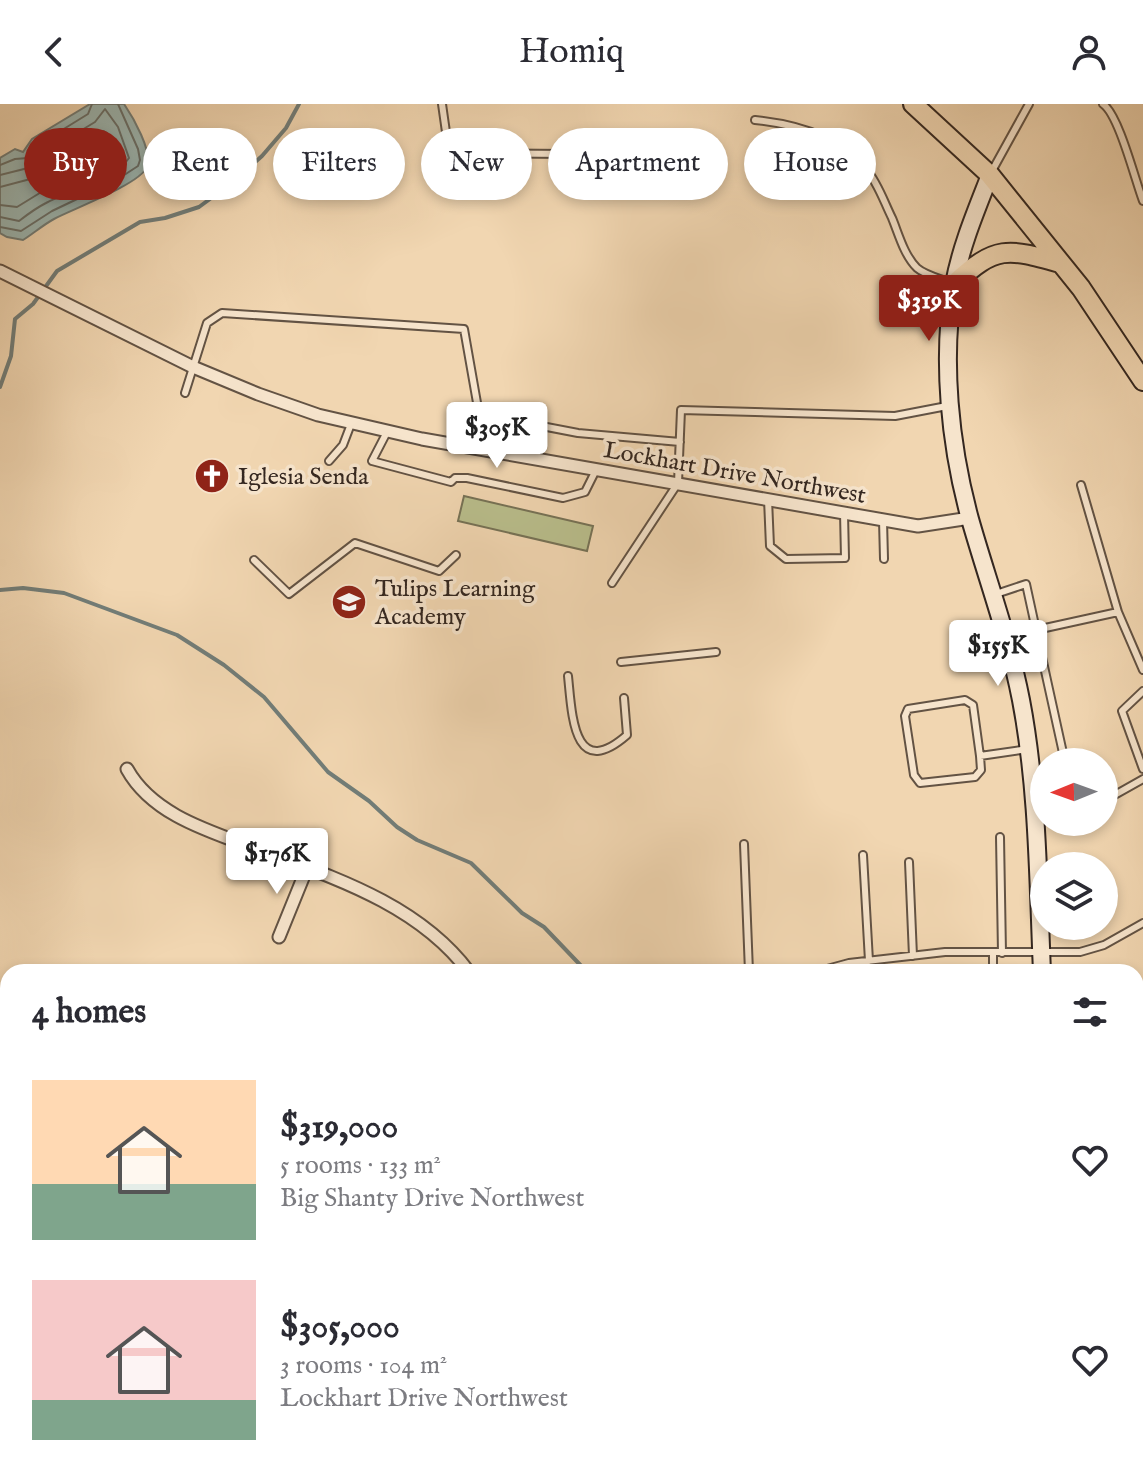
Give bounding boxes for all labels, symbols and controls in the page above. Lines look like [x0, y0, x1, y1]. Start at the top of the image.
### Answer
text: Homiq [519, 29, 624, 75]
icon: back [32, 30, 76, 74]
icon: person [1067, 30, 1111, 74]
chip: Buy [24, 128, 127, 200]
chip: Rent [143, 128, 257, 200]
chip: Filters [273, 128, 405, 200]
chip: New [421, 128, 532, 200]
chip: Apartment [548, 128, 728, 200]
chip: House [744, 128, 876, 200]
pin: $319K [873, 275, 985, 343]
text: $319K [897, 284, 961, 317]
pin: $305K [441, 402, 553, 470]
text: $305K [464, 411, 530, 444]
street label: Lockhart Drive Northwest [601, 435, 868, 512]
church icon: Iglesia Senda [193, 457, 231, 495]
place label: Iglesia Senda [238, 462, 369, 493]
place label: Tulips Learning Academy [374, 574, 536, 633]
school or university icon: Tulips Learning Academy [330, 583, 368, 621]
pin: $155K [942, 620, 1054, 688]
text: $155K [967, 629, 1029, 662]
north arrow [1030, 748, 1118, 836]
map controls [1030, 748, 1118, 940]
pin: $176K [221, 828, 333, 896]
text: $176K [244, 837, 310, 870]
button: layers [1030, 852, 1118, 940]
icon: filters [1068, 990, 1112, 1034]
text: 4 homes [32, 991, 146, 1034]
text: $319,000 [280, 1106, 398, 1149]
icon: home [96, 1112, 192, 1208]
icon: heart [1068, 1138, 1112, 1182]
text: 5 rooms · 133 m² [280, 1149, 441, 1182]
text: Big Shanty Drive Northwest [280, 1182, 584, 1215]
text: $305,000 [280, 1306, 400, 1349]
icon: home [96, 1312, 192, 1408]
icon: heart [1068, 1338, 1112, 1382]
text: 3 rooms · 104 m² [280, 1349, 447, 1382]
text: Lockhart Drive Northwest [280, 1382, 568, 1415]

